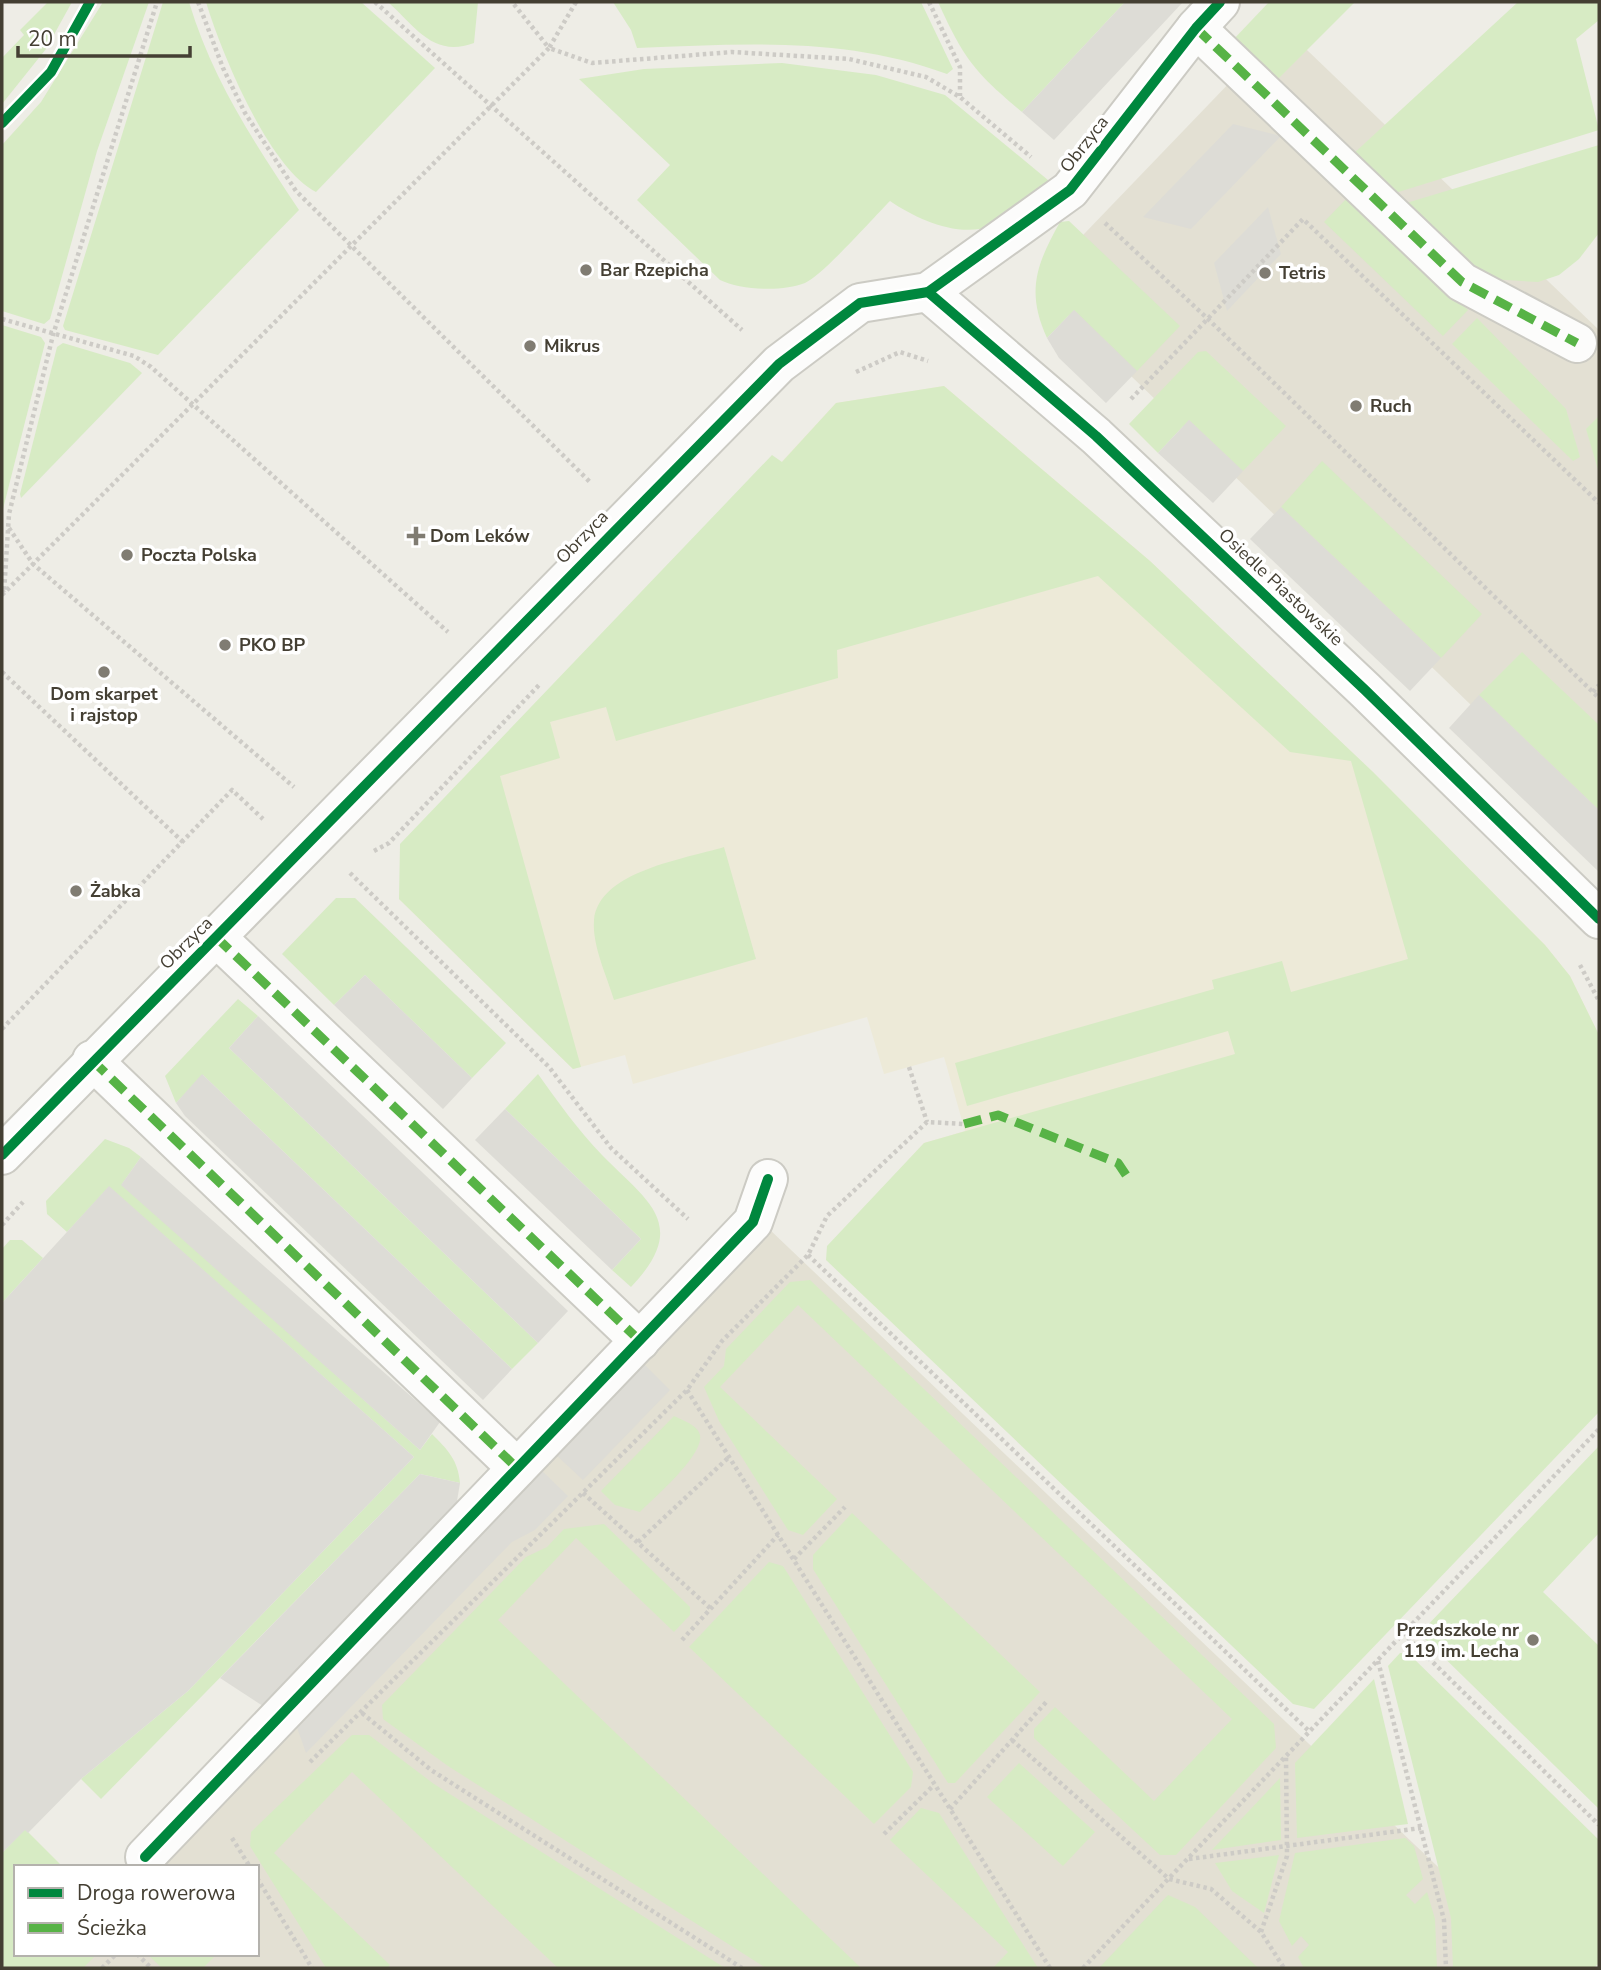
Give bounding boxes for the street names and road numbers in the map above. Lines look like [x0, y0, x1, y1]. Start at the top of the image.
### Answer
street label: Obrzyca [1054, 111, 1114, 177]
street label: Obrzyca [550, 505, 614, 569]
street label: Osiedle Piastowskie [1213, 523, 1349, 651]
street label: Obrzyca [154, 911, 218, 975]

